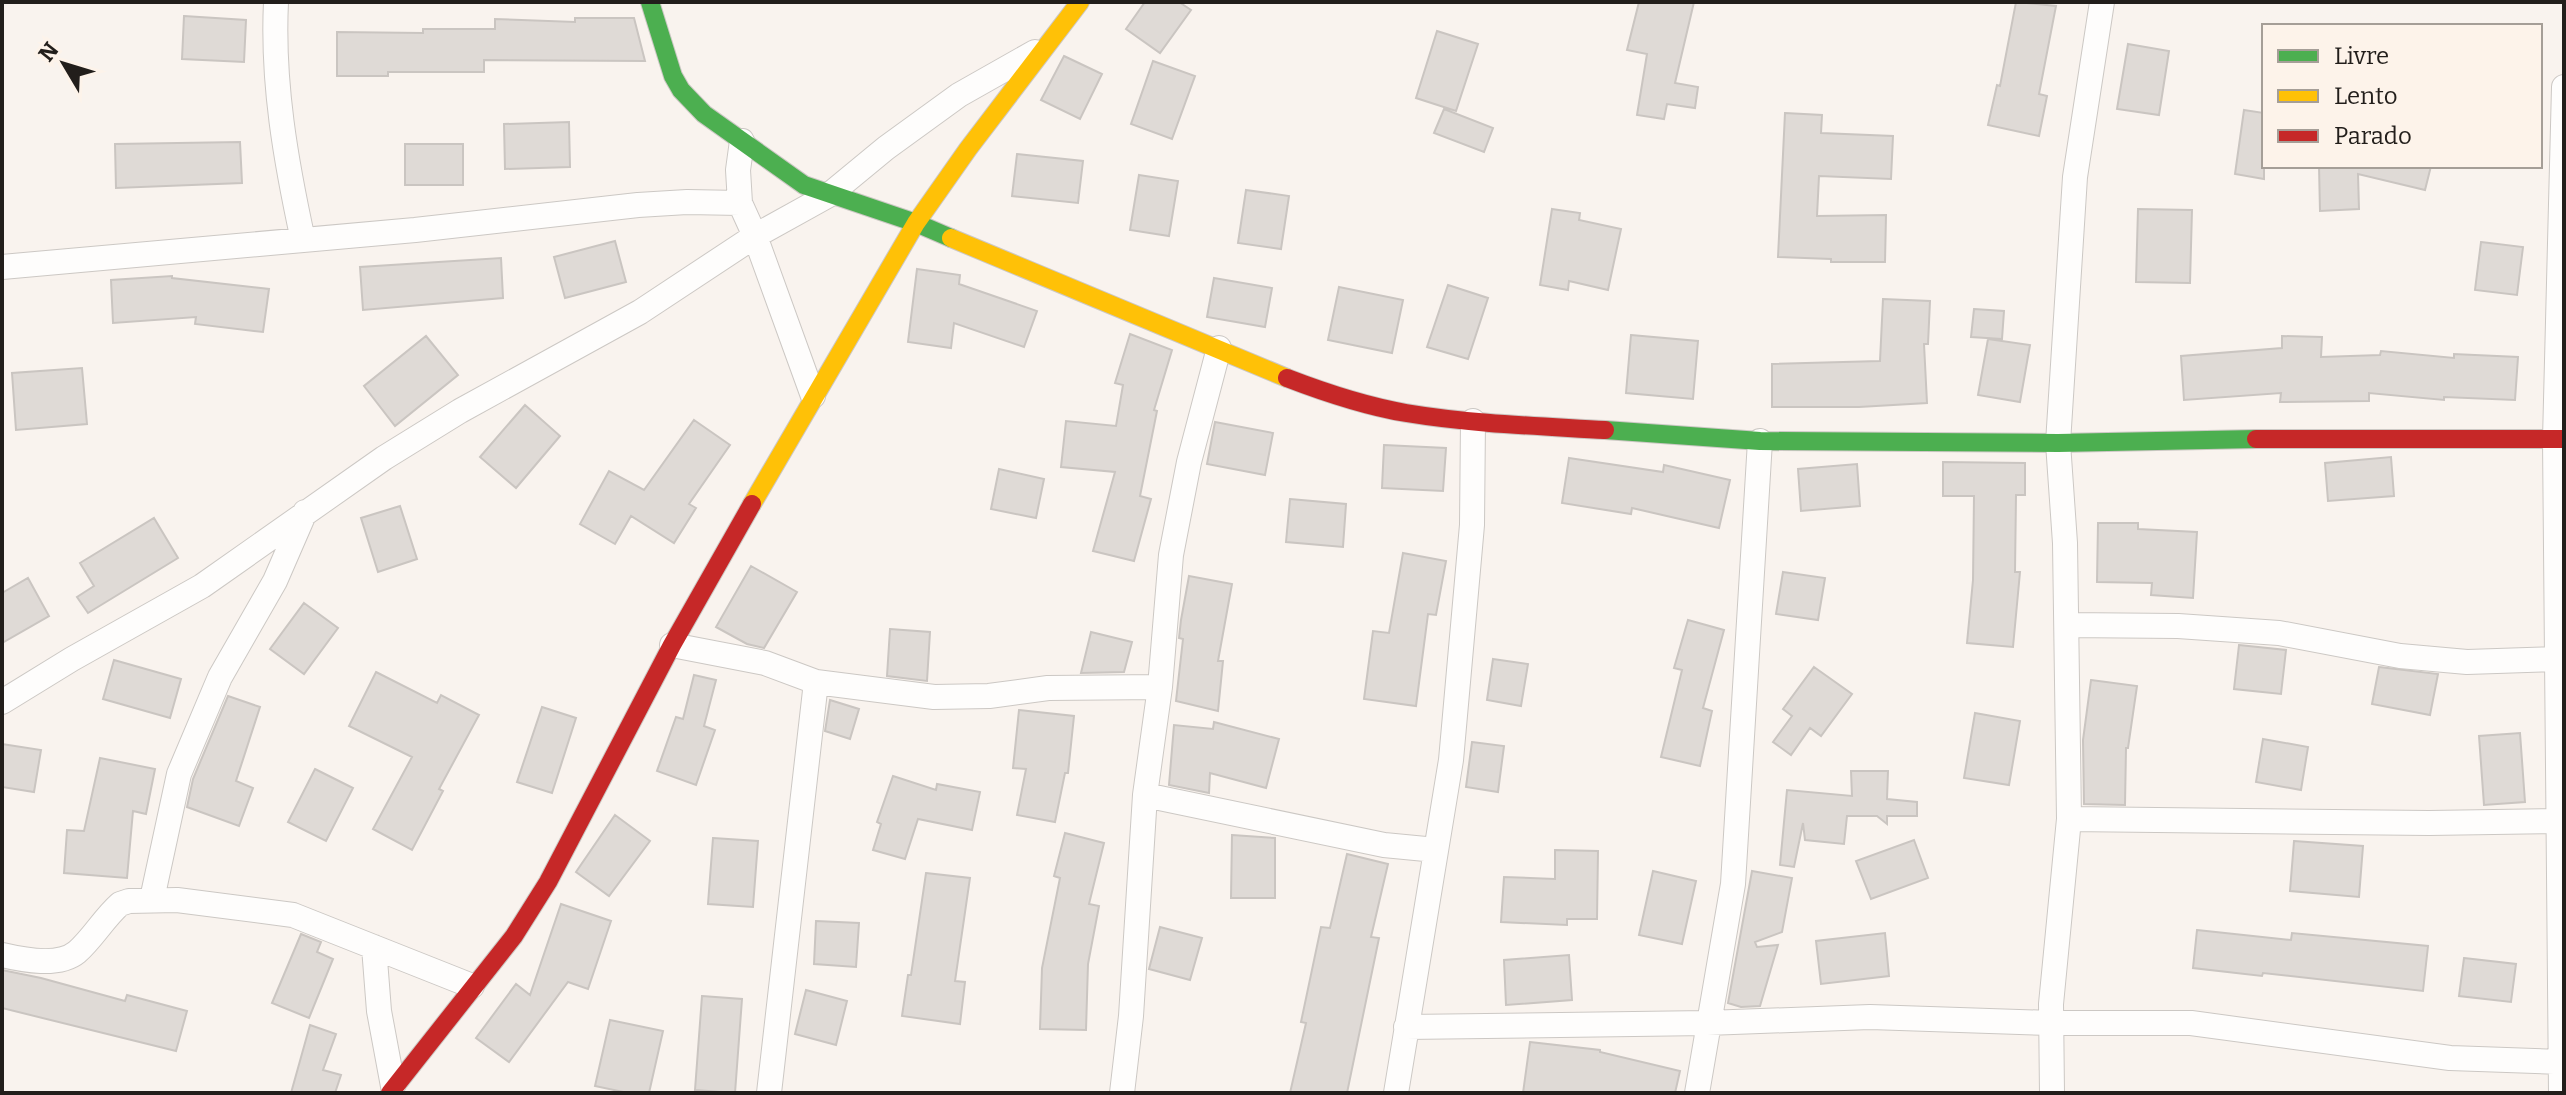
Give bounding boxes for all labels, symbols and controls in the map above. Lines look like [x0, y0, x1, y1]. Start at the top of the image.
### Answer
north arrow [24, 24, 104, 104]
legend [2262, 24, 2542, 168]
text: N [33, 37, 65, 67]
text: Livre [2334, 42, 2389, 70]
text: Lento [2334, 82, 2397, 110]
text: Parado [2334, 122, 2412, 150]

